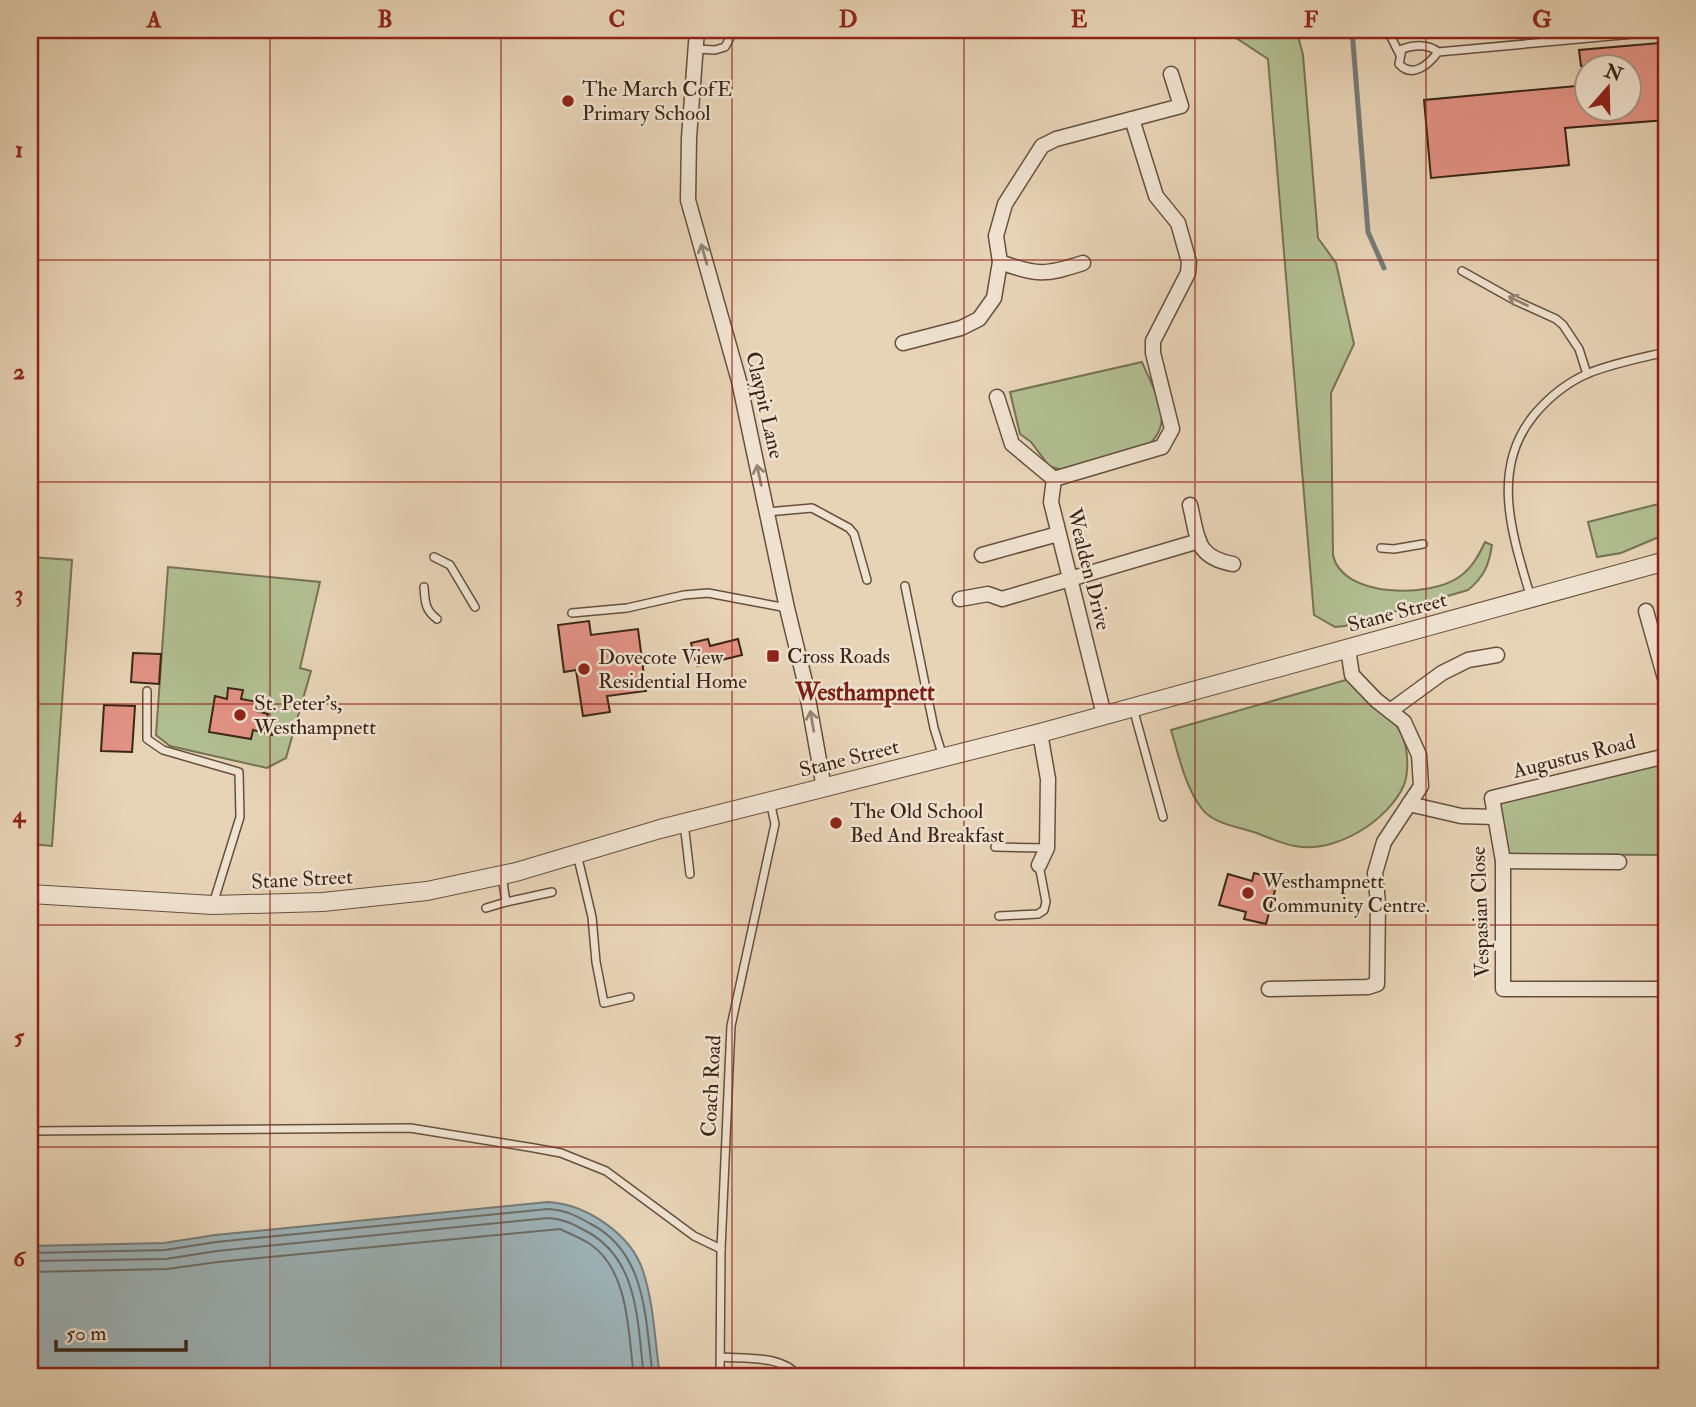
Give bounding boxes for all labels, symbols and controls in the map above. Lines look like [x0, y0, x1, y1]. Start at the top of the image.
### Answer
text: A [146, 5, 162, 34]
text: B [377, 5, 393, 34]
text: C [609, 5, 625, 34]
text: D [839, 5, 857, 34]
text: E [1071, 5, 1088, 34]
text: F [1304, 5, 1319, 34]
text: G [1532, 5, 1552, 34]
north arrow [1574, 52, 1644, 122]
text: N [1600, 58, 1626, 87]
place label: The March CofE Primary School [582, 76, 732, 127]
marker: The March CofE Primary School [560, 93, 576, 109]
text: 1 [15, 135, 23, 164]
one-way arrow [696, 243, 709, 265]
one-way arrow [1508, 294, 1529, 308]
street label: Claypit Lane [739, 349, 790, 462]
text: 2 [13, 357, 25, 386]
one-way arrow [751, 464, 765, 487]
street label: Wealden Drive [1060, 504, 1117, 633]
text: 3 [15, 579, 23, 608]
street label: Stane Street [1344, 586, 1450, 639]
place label: Cross Roads [787, 643, 890, 670]
place label: Dovecote View Residential Home [598, 644, 747, 695]
marker: Cross Roads [765, 648, 781, 664]
marker: Dovecote View Residential Home [576, 661, 592, 677]
district label: Westhampnett [794, 677, 935, 708]
place label: St. Peter's, Westhampnett [253, 690, 376, 741]
marker: St. Peter's, Westhampnett [232, 707, 248, 723]
one-way arrow [805, 710, 818, 733]
street label: Augustus Road [1509, 728, 1639, 785]
street label: Stane Street [796, 733, 902, 784]
place label: The Old School Bed And Breakfast [850, 798, 1005, 849]
text: 4 [12, 800, 27, 829]
marker: The Old School Bed And Breakfast [828, 815, 844, 831]
street label: Vespasian Close [1465, 845, 1496, 978]
street label: Stane Street [251, 863, 354, 896]
place label: Westhampnett Community Centre. [1261, 868, 1430, 919]
marker: Westhampnett Community Centre. [1240, 885, 1256, 901]
text: 5 [14, 1022, 25, 1051]
street label: Coach Road [695, 1034, 728, 1138]
text: 6 [13, 1244, 27, 1273]
scale bar [56, 1309, 186, 1353]
text: 50 m [66, 1320, 107, 1347]

